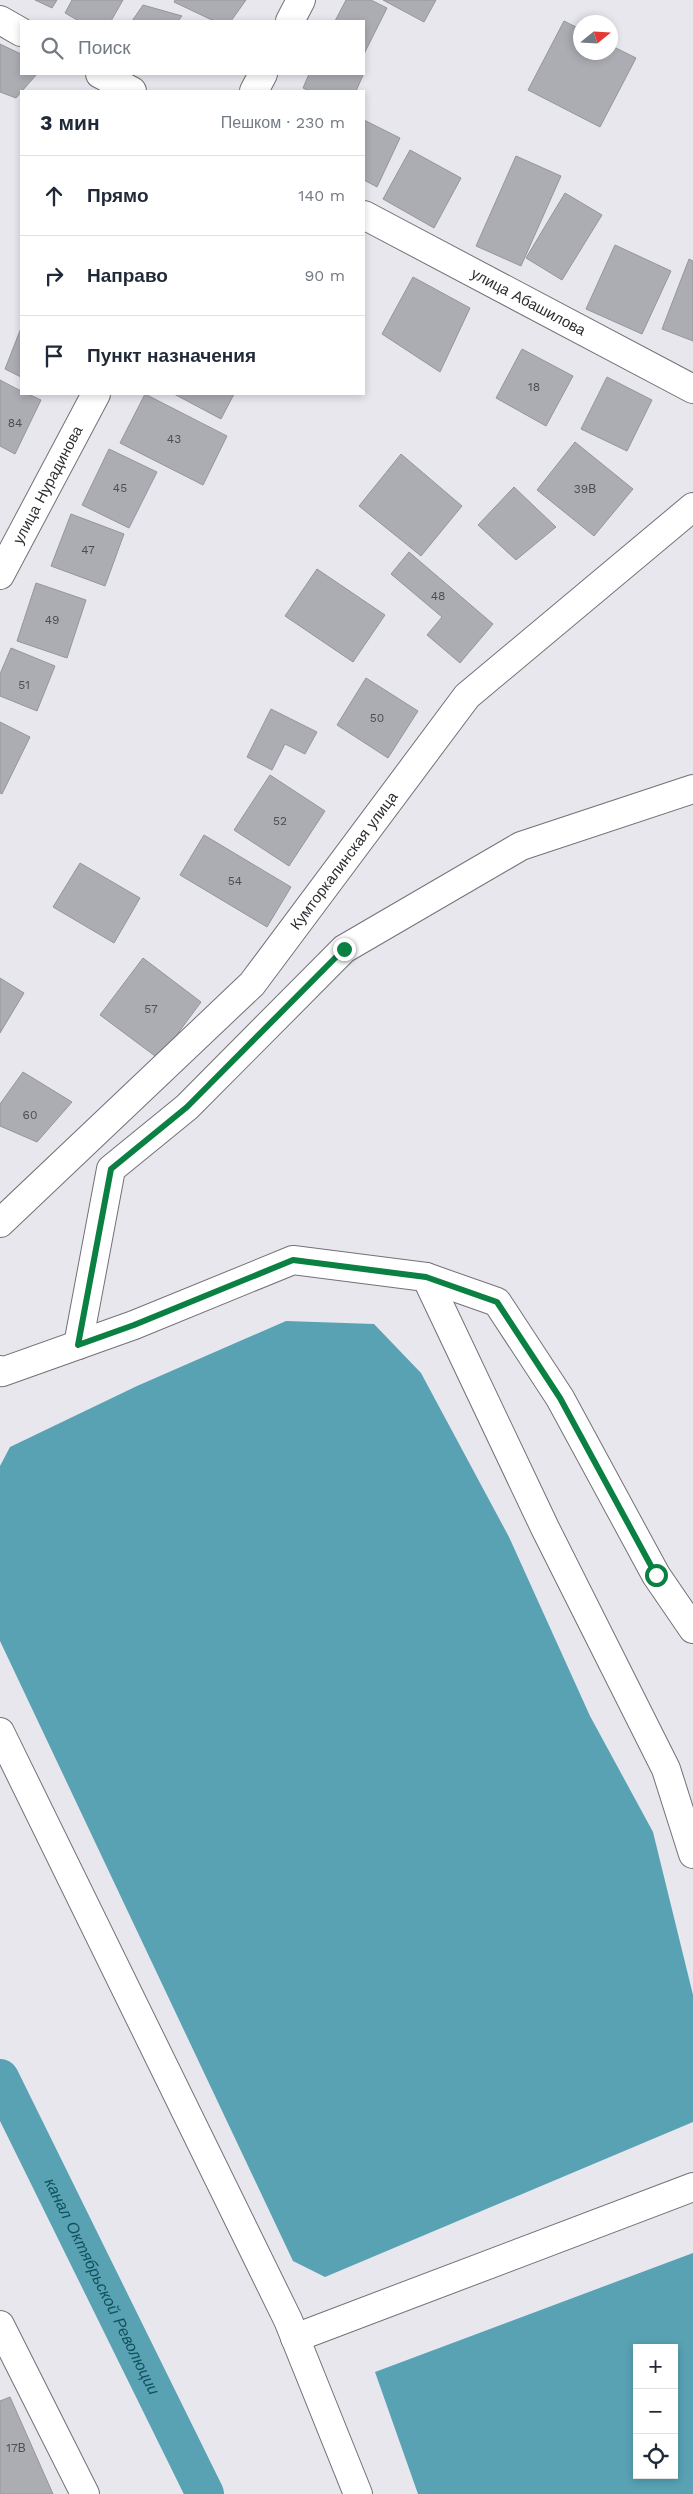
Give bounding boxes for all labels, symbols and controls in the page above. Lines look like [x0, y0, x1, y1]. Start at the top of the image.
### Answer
north arrow [573, 15, 618, 60]
search box [20, 20, 365, 75]
icon: search [38, 34, 66, 62]
text: Поиск [78, 36, 131, 59]
text: 3 мин [40, 110, 100, 135]
text: Пешком · 230 m [221, 113, 345, 132]
icon: ahead [40, 182, 68, 210]
text: Прямо [87, 184, 149, 207]
text: 140 m [298, 186, 345, 205]
icon: right [40, 262, 68, 290]
text: Направо [87, 264, 168, 287]
street label: улица Абашилова [468, 264, 589, 340]
text: 90 m [304, 266, 345, 285]
icon: arrive [40, 342, 68, 370]
text: Пункт назначения [87, 344, 256, 367]
house number: 18 [528, 380, 540, 394]
house number: 84 [8, 416, 22, 430]
street label: улица Нурадинова [9, 422, 87, 547]
house number: 43 [167, 432, 181, 446]
house number: 45 [113, 481, 127, 495]
house number: 39В [574, 482, 596, 496]
house number: 47 [81, 543, 95, 557]
house number: 48 [431, 589, 445, 603]
house number: 49 [45, 613, 59, 627]
house number: 51 [18, 678, 30, 692]
house number: 50 [370, 711, 384, 725]
street label: Кумторкалинская улица [287, 788, 402, 933]
house number: 52 [273, 814, 287, 828]
house number: 54 [228, 874, 242, 888]
route end [333, 938, 356, 961]
house number: 57 [144, 1002, 158, 1016]
house number: 60 [23, 1108, 37, 1122]
route start [645, 1564, 668, 1587]
water label: канал Октябрьской Революции [41, 2175, 164, 2398]
map controls [633, 2344, 678, 2479]
button: + [633, 2344, 678, 2389]
button: − [633, 2389, 678, 2434]
button: locate [633, 2434, 678, 2479]
house number: 17В [6, 2441, 26, 2455]

